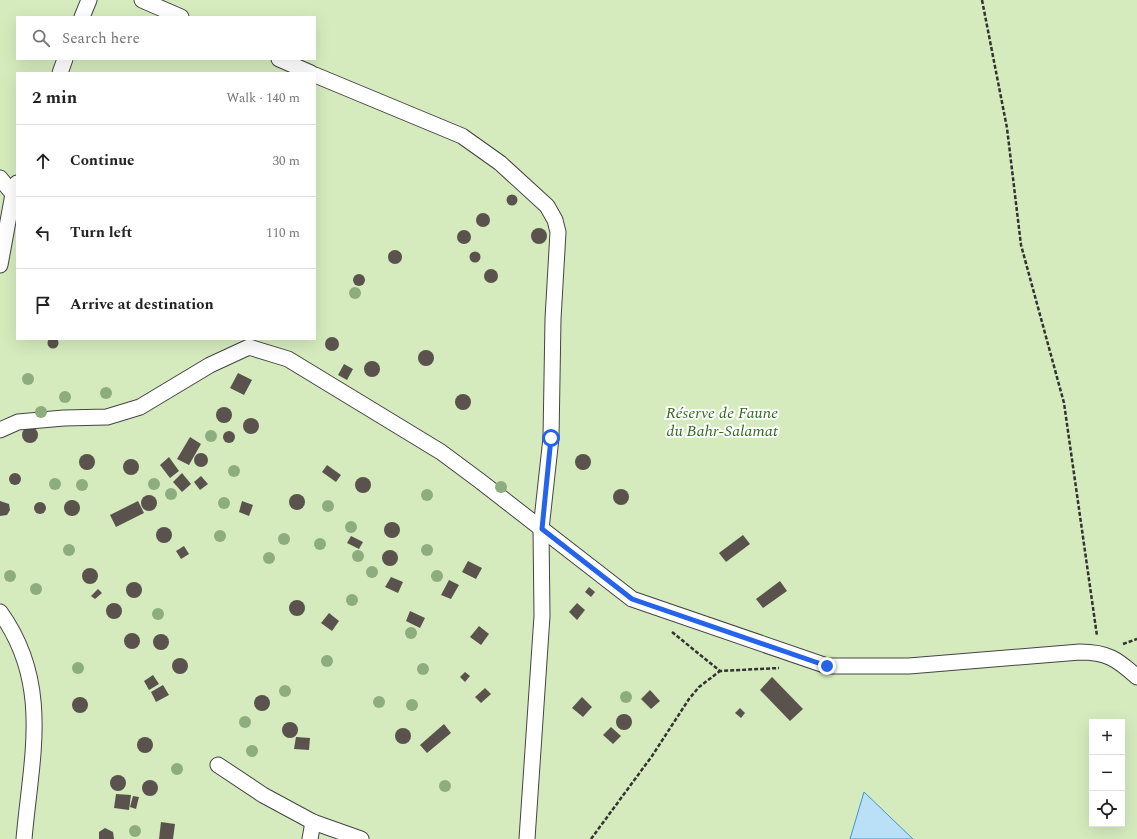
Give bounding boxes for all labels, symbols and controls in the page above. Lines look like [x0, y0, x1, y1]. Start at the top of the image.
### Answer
search box [16, 16, 316, 60]
icon: search [30, 27, 52, 49]
text: Search here [62, 27, 140, 50]
text: 2 min [32, 85, 77, 111]
text: Walk · 140 m [226, 88, 300, 108]
text: Continue [70, 149, 135, 172]
icon: ahead [32, 150, 54, 172]
text: 30 m [273, 151, 300, 171]
text: Turn left [70, 221, 132, 244]
icon: left [32, 222, 54, 244]
text: 110 m [266, 223, 300, 243]
text: Arrive at destination [70, 293, 214, 316]
icon: arrive [32, 294, 54, 316]
park label: Réserve de Faune du Bahr-Salamat [666, 401, 779, 443]
route start [542, 429, 560, 447]
route end [818, 657, 836, 675]
map controls [1089, 719, 1125, 827]
button: + [1089, 719, 1125, 755]
button: − [1089, 755, 1125, 791]
button: locate [1089, 791, 1125, 827]

